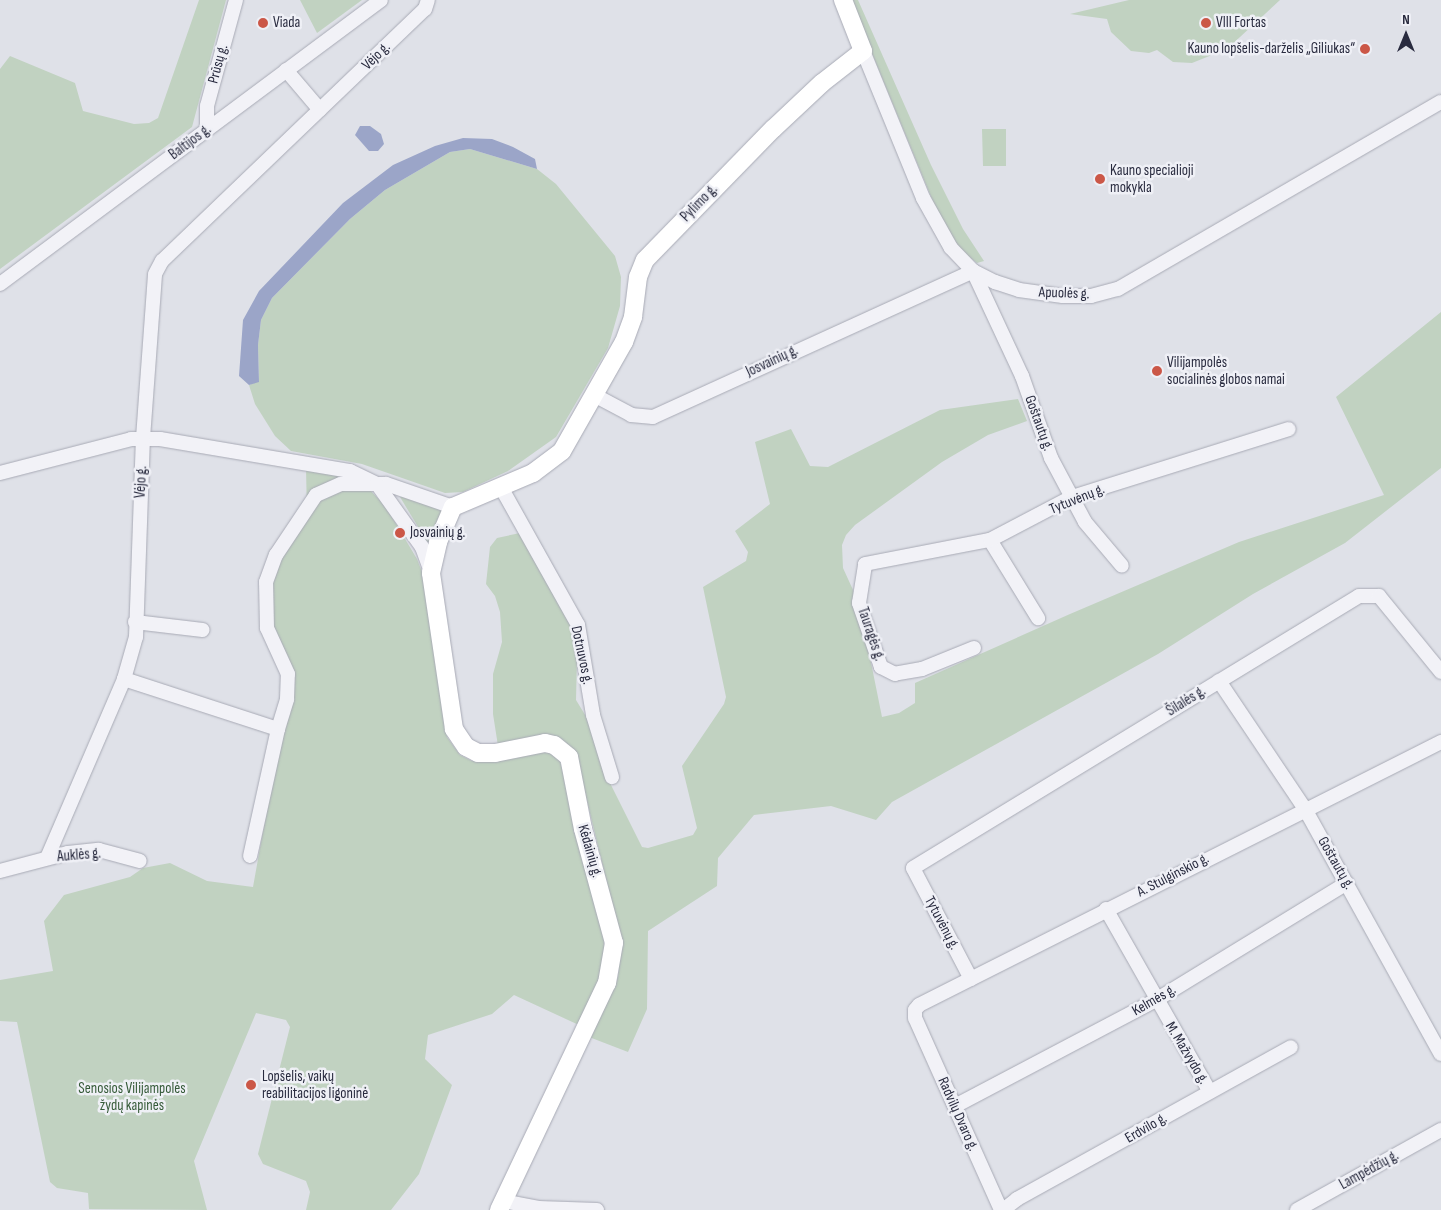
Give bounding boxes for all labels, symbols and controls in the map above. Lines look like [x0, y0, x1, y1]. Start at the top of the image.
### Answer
north arrow [1381, 10, 1431, 60]
text: N [1402, 11, 1410, 28]
place label: Viada [273, 14, 300, 32]
place label: VIII Fortas [1216, 14, 1266, 32]
marker: Viada [257, 17, 269, 29]
marker: VIII Fortas [1200, 17, 1212, 29]
street label: Vėjo g. [358, 38, 394, 74]
place label: Kauno lopšelis-darželis „Giliukas“ [1187, 40, 1355, 58]
street label: Prūsų g. [204, 42, 232, 86]
marker: Kauno lopšelis-darželis „Giliukas“ [1359, 43, 1371, 55]
street label: Baltijos g. [165, 120, 215, 164]
place label: Kauno specialioji mokykla [1110, 161, 1194, 196]
marker: Kauno specialioji mokykla [1094, 173, 1106, 185]
street label: Pylimo g. [677, 180, 721, 226]
street label: Apuolės g. [1038, 283, 1090, 303]
street label: Josvainių g. [743, 341, 801, 381]
place label: Vilijampolės socialinės globos namai [1167, 353, 1285, 388]
marker: Vilijampolės socialinės globos namai [1151, 365, 1163, 377]
street label: Goštautų g. [1021, 393, 1057, 453]
street label: Vėjo g. [131, 465, 151, 499]
street label: Tytuvėnų g. [1047, 480, 1107, 518]
place label: Josvainių g. [410, 524, 465, 542]
marker: Josvainių g. [394, 527, 406, 539]
street label: Tauragės g. [853, 605, 889, 663]
street label: Dotnuvos g. [567, 624, 597, 686]
street label: Šilalės g. [1163, 682, 1209, 720]
street label: Kėdainių g. [574, 823, 606, 879]
street label: Goštautų g. [1314, 834, 1358, 892]
street label: Auklės g. [56, 844, 102, 866]
street label: A. Stulginskio g. [1134, 849, 1212, 901]
street label: Tytuvėnų g. [920, 893, 964, 953]
street label: Kelmės g. [1129, 980, 1179, 1020]
street label: M. Mažvydo g. [1161, 1019, 1213, 1087]
place label: Lopšelis, vaikų reabilitacijos ligoninė [262, 1067, 368, 1102]
street label: Radvilų Dvaro g. [934, 1074, 982, 1154]
marker: Lopšelis, vaikų reabilitacijos ligoninė [244, 1078, 258, 1092]
park label: Senosios Vilijampolės žydų kapinės [78, 1079, 186, 1114]
street label: Erdvilo g. [1122, 1109, 1170, 1147]
street label: Lampėdžių g. [1336, 1146, 1402, 1194]

